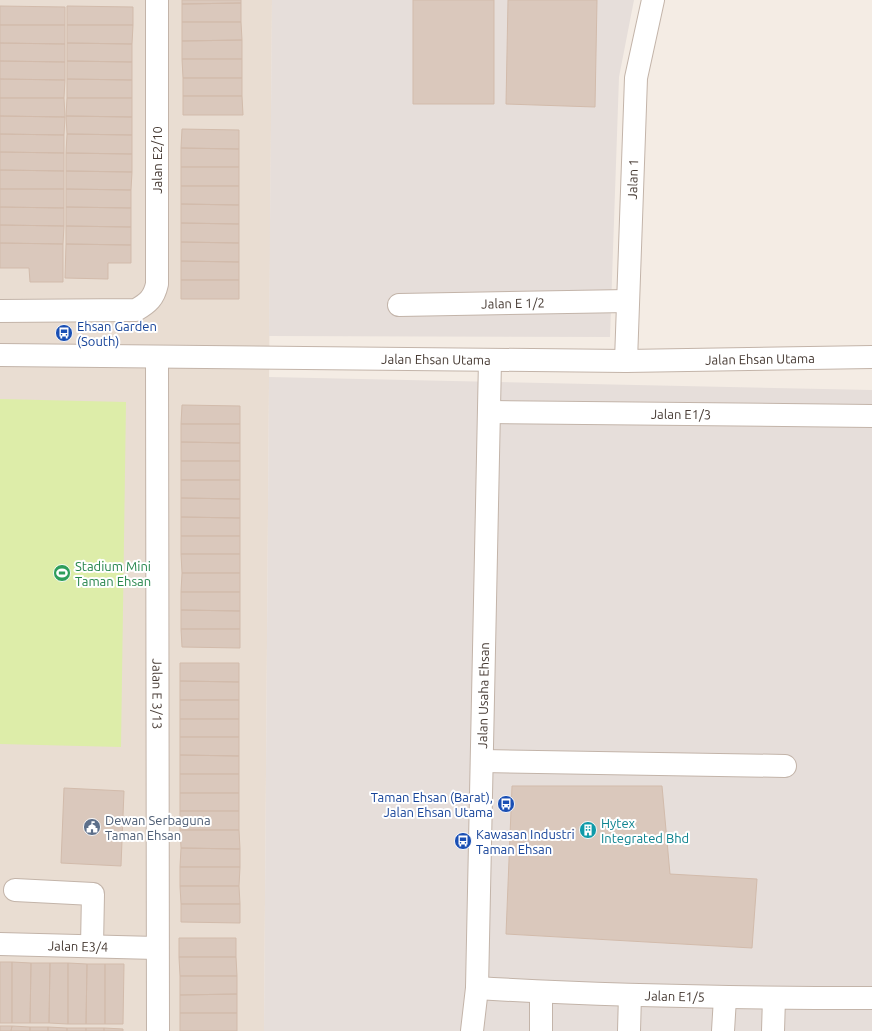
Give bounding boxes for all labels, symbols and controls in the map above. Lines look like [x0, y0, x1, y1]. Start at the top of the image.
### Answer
street label: Jalan E2/10 [150, 126, 164, 194]
street label: Jalan 1 [625, 158, 640, 200]
street label: Jalan E 1/2 [481, 295, 545, 311]
place label: Ehsan Garden (South) [77, 319, 157, 349]
bus stop icon: Ehsan Garden (South) [54, 323, 74, 343]
street label: Jalan Ehsan Utama [705, 351, 815, 367]
street label: Jalan Ehsan Utama [381, 352, 491, 367]
street label: Jalan E1/3 [651, 407, 711, 421]
place label: Stadium Mini Taman Ehsan [75, 559, 151, 588]
sports icon: Stadium Mini Taman Ehsan [52, 563, 72, 583]
street label: Jalan Usaha Ehsan [475, 642, 491, 749]
street label: Jalan E 3/13 [150, 659, 165, 729]
place label: Taman Ehsan (Barat), Jalan Ehsan Utama [371, 790, 493, 819]
bus stop icon: Taman Ehsan (Barat), Jalan Ehsan Utama [496, 794, 516, 814]
place label: Dewan Serbaguna Taman Ehsan [105, 813, 211, 842]
place label: Hytex Integrated Bhd [601, 816, 689, 845]
public building icon: Dewan Serbaguna Taman Ehsan [82, 817, 102, 837]
building icon: Hytex Integrated Bhd [578, 820, 598, 840]
place label: Kawasan Industri Taman Ehsan [476, 827, 575, 856]
bus stop icon: Kawasan Industri Taman Ehsan [453, 831, 473, 851]
street label: Jalan E3/4 [48, 938, 108, 954]
street label: Jalan E1/5 [644, 988, 705, 1004]

